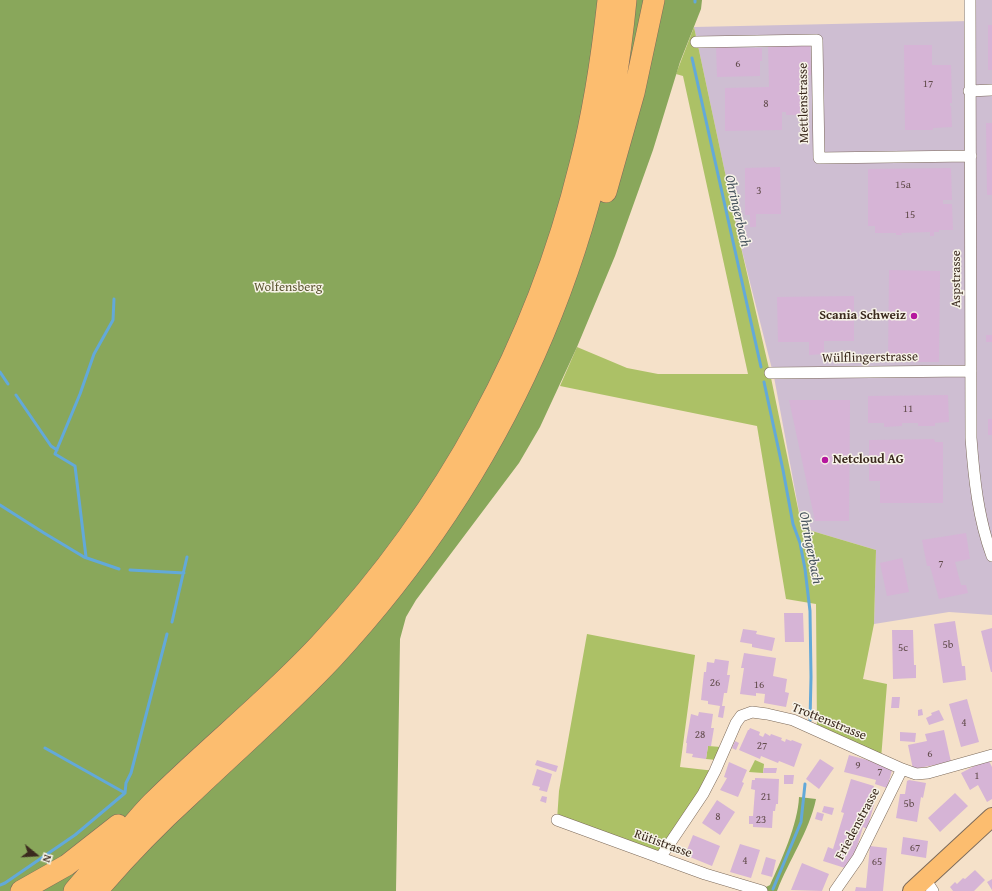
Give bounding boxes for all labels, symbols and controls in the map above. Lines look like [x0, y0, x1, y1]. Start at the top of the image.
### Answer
house number: 6 [735, 57, 741, 71]
street label: Mettlenstrasse [795, 63, 813, 143]
house number: 17 [923, 77, 933, 91]
house number: 8 [763, 97, 769, 111]
water label: Ohringerbach [721, 173, 753, 249]
house number: 15a [895, 178, 911, 192]
house number: 3 [756, 184, 762, 198]
house number: 15 [905, 208, 915, 222]
street label: Aspstrasse [949, 250, 965, 308]
park label: Wolfensberg [254, 280, 322, 296]
place label: Scania Schweiz [819, 308, 906, 324]
marker: Scania Schweiz [909, 311, 919, 321]
street label: Wülflingerstrasse [822, 349, 918, 367]
house number: 11 [903, 402, 913, 416]
place label: Netcloud AG [833, 452, 904, 468]
marker: Netcloud AG [820, 455, 830, 465]
water label: Ohringerbach [795, 510, 825, 586]
house number: 7 [938, 557, 944, 571]
house number: 5b [943, 638, 953, 652]
house number: 5c [898, 641, 908, 655]
house number: 26 [710, 676, 720, 690]
house number: 16 [754, 678, 764, 692]
street label: Trottenstrasse [789, 700, 869, 744]
house number: 4 [961, 716, 967, 730]
house number: 28 [695, 728, 705, 742]
house number: 27 [757, 739, 767, 753]
house number: 6 [927, 747, 933, 761]
house number: 9 [855, 759, 861, 773]
house number: 7 [877, 765, 883, 779]
house number: 1 [974, 769, 980, 783]
street label: Friedenstrasse [832, 785, 884, 863]
house number: 21 [761, 790, 771, 804]
house number: 5b [904, 797, 914, 811]
house number: 8 [715, 810, 721, 824]
house number: 23 [756, 813, 766, 827]
street label: Rütistrasse [632, 826, 694, 862]
north arrow [16, 835, 56, 875]
house number: 67 [910, 841, 920, 855]
text: N [39, 853, 56, 865]
house number: 4 [742, 854, 748, 868]
house number: 65 [872, 855, 882, 869]

